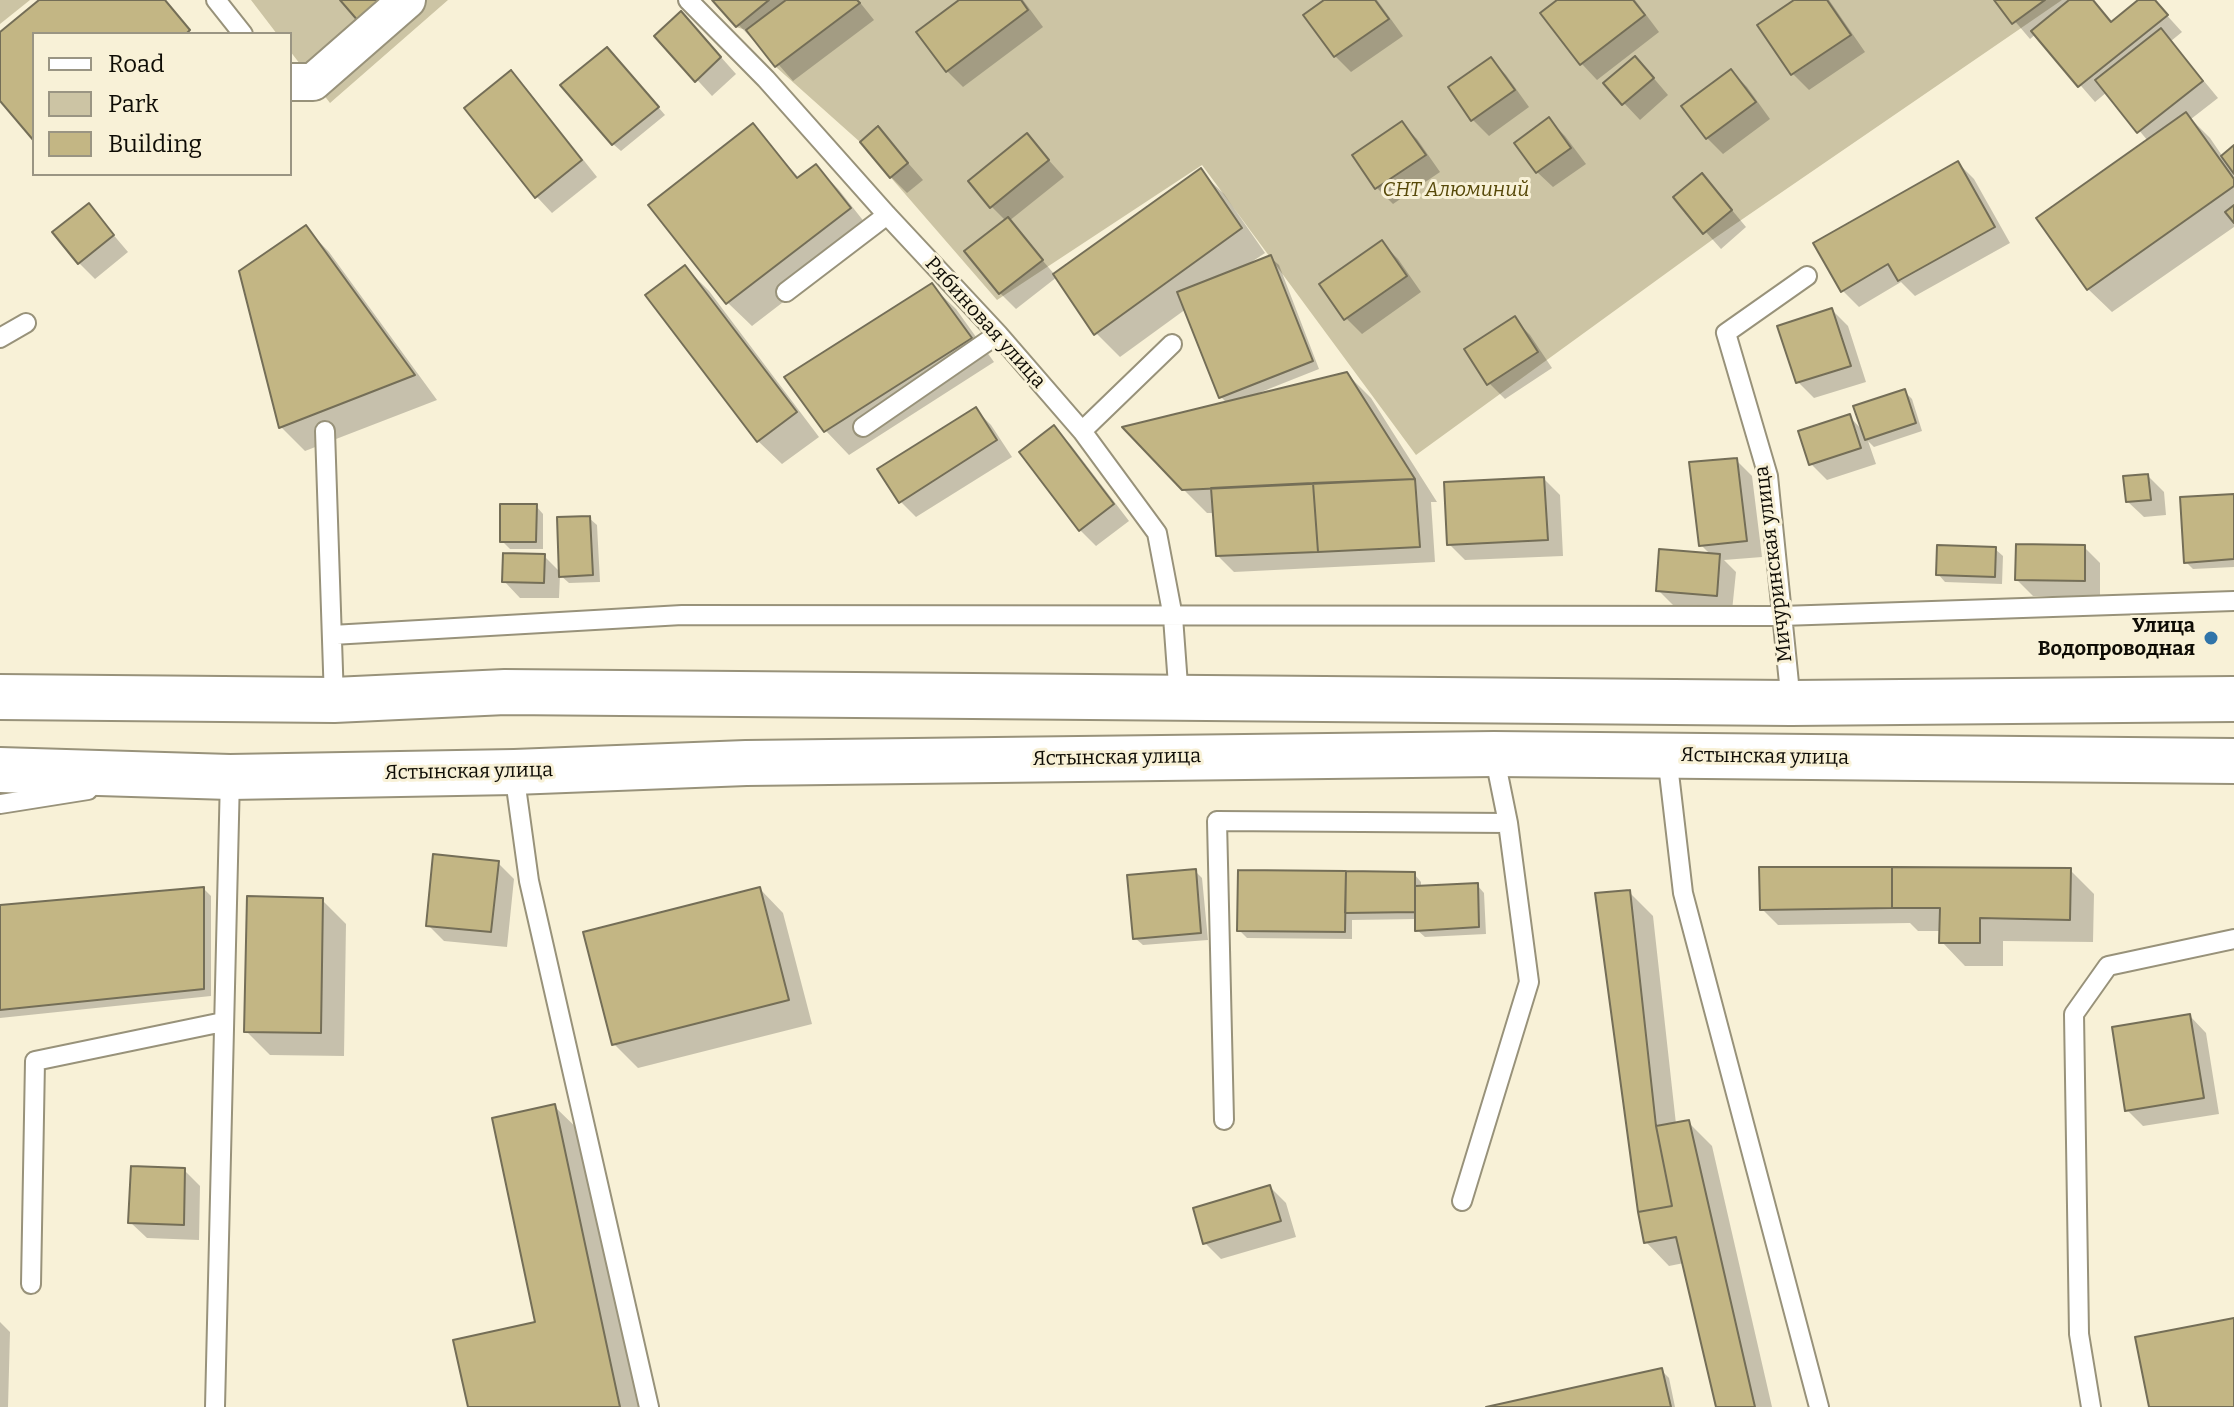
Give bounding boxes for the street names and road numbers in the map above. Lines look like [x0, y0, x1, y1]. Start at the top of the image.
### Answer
street label: Рябиновая улица [920, 252, 1050, 394]
street label: Мичуринская улица [1750, 464, 1798, 664]
street label: Ястынская улица [1681, 744, 1849, 770]
street label: Ястынская улица [1033, 745, 1201, 771]
street label: Ястынская улица [385, 759, 553, 785]

